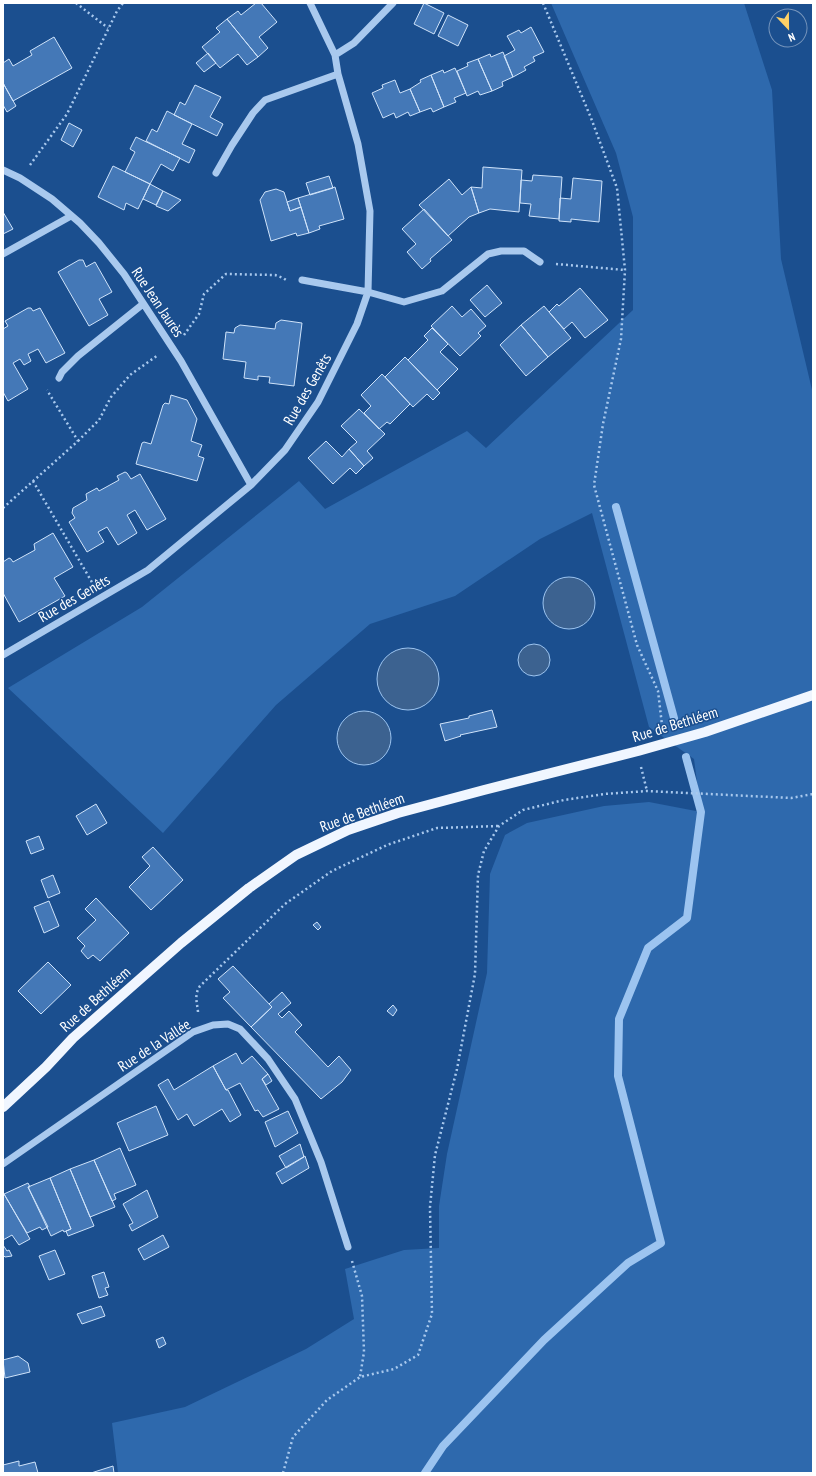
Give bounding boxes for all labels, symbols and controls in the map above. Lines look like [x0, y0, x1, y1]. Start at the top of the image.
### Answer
north arrow [768, 8, 808, 48]
text: N [786, 30, 797, 45]
street label: Rue Jean Jaurès [128, 263, 188, 341]
street label: Rue des Genêts [279, 350, 335, 428]
street label: Rue des Genêts [35, 570, 113, 626]
street label: Rue de Bethléem [630, 702, 720, 746]
street label: Rue de Bethléem [317, 788, 407, 836]
street label: Rue de Bethléem [56, 962, 134, 1036]
street label: Rue de la Vallée [114, 1014, 194, 1076]

